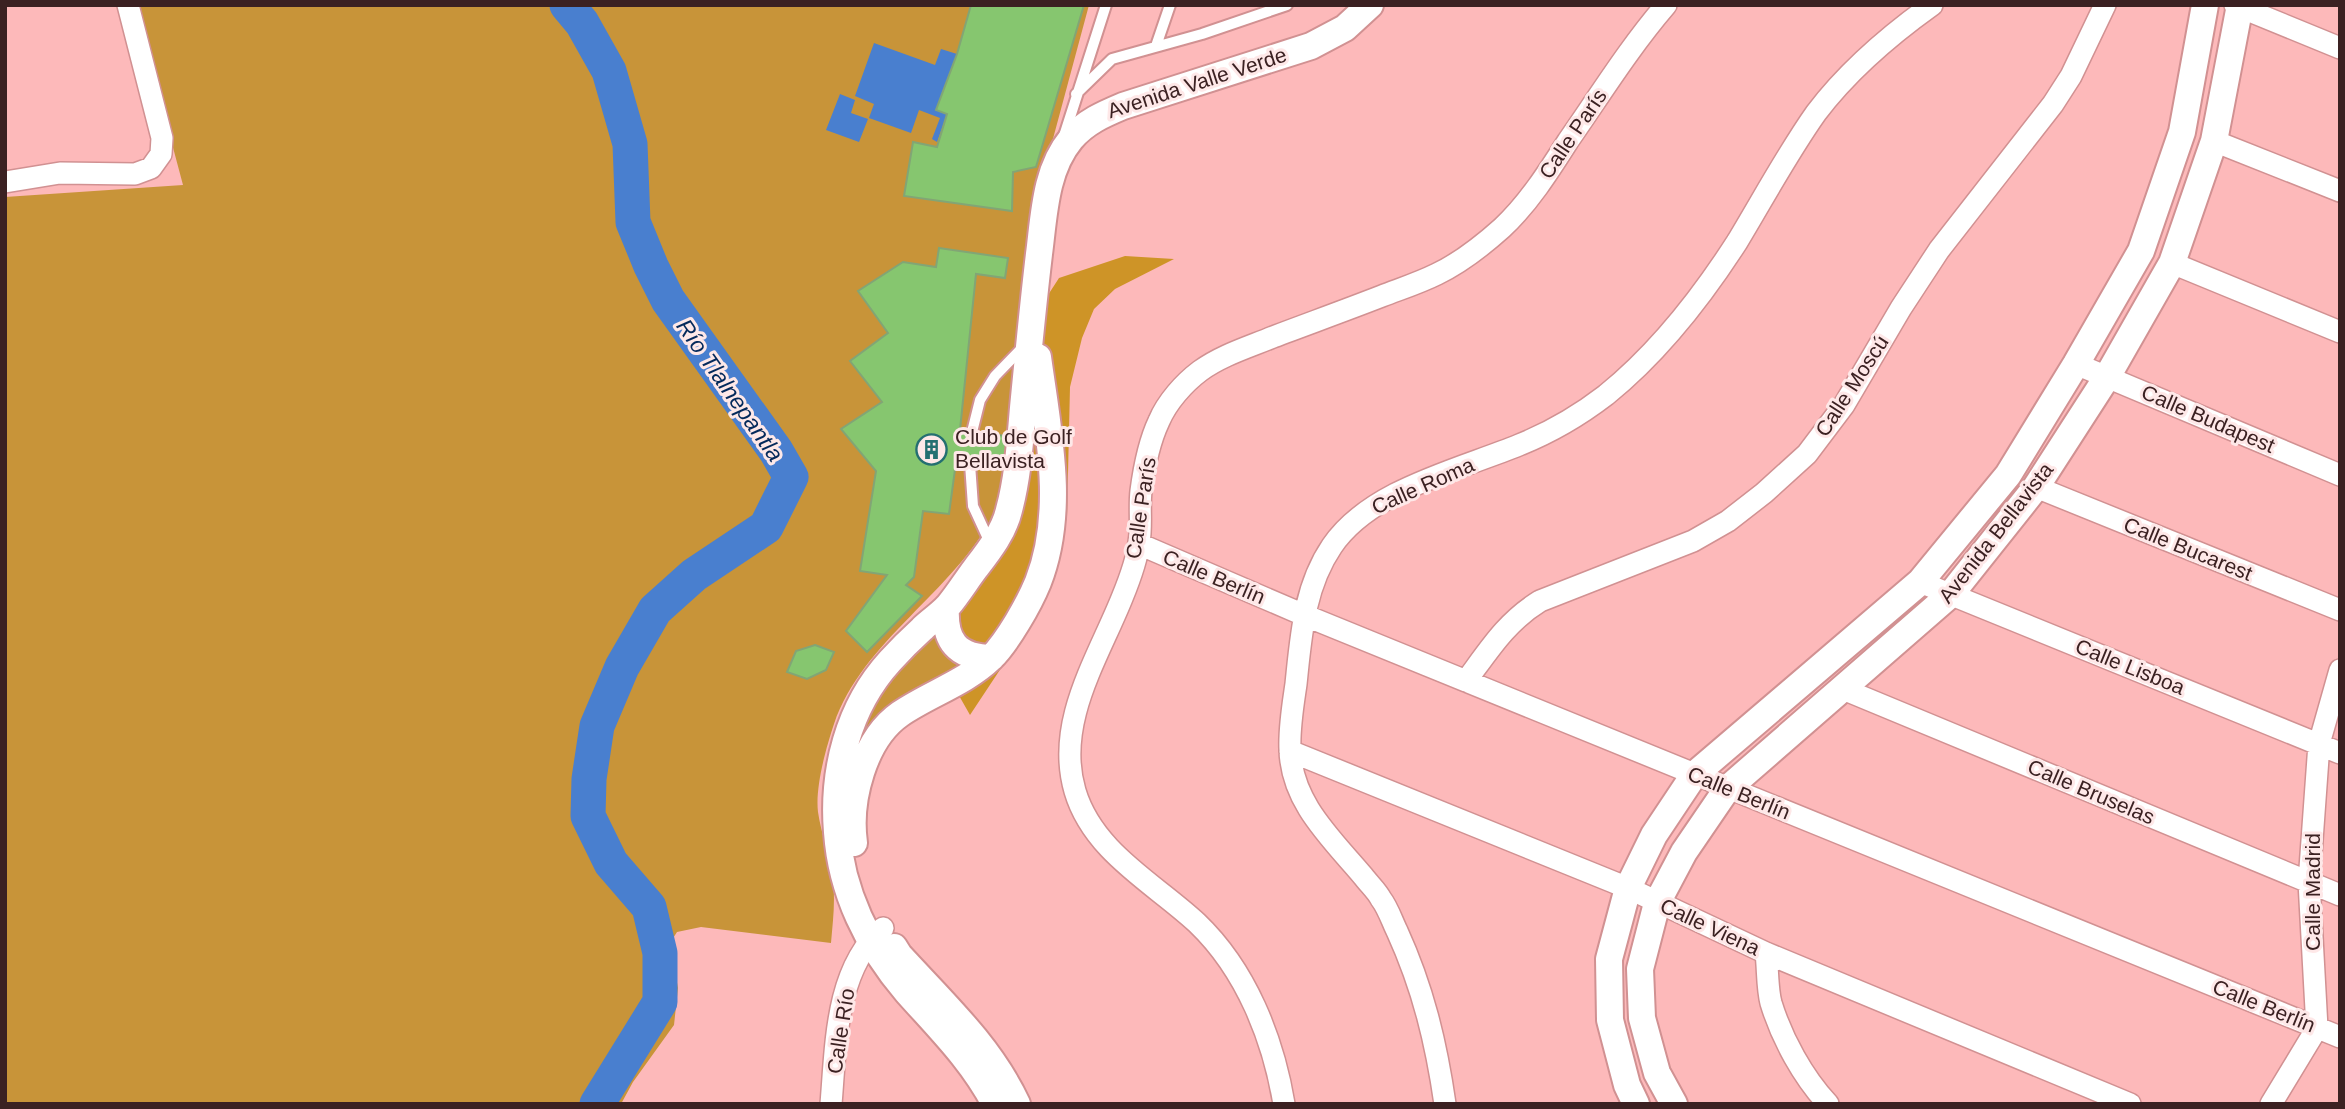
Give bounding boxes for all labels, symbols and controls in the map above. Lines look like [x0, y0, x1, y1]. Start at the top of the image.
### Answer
street label: Avenida Valle Verde [1104, 43, 1289, 122]
street label: Calle París [1534, 85, 1611, 183]
water label: Río Tlalnepantla [671, 314, 789, 466]
street label: Calle Moscú [1810, 331, 1893, 440]
street label: Calle Budapest [2138, 380, 2278, 457]
place label: Club de Golf Bellavista [955, 425, 1072, 472]
building icon: Club de Golf Bellavista [915, 432, 949, 466]
street label: Calle Roma [1368, 453, 1478, 518]
street label: Calle París [1121, 455, 1160, 560]
street label: Avenida Bellavista [1934, 458, 2058, 607]
street label: Calle Bucarest [2121, 512, 2256, 585]
street label: Calle Berlín [1160, 545, 1269, 608]
street label: Calle Lisboa [2072, 634, 2188, 699]
street label: Calle Bruselas [2024, 755, 2158, 829]
street label: Calle Berlín [1685, 762, 1794, 824]
street label: Calle Madrid [2301, 833, 2324, 951]
street label: Calle Viena [1657, 894, 1764, 960]
street label: Calle Berlín [2210, 975, 2319, 1037]
street label: Calle Río [822, 986, 859, 1075]

